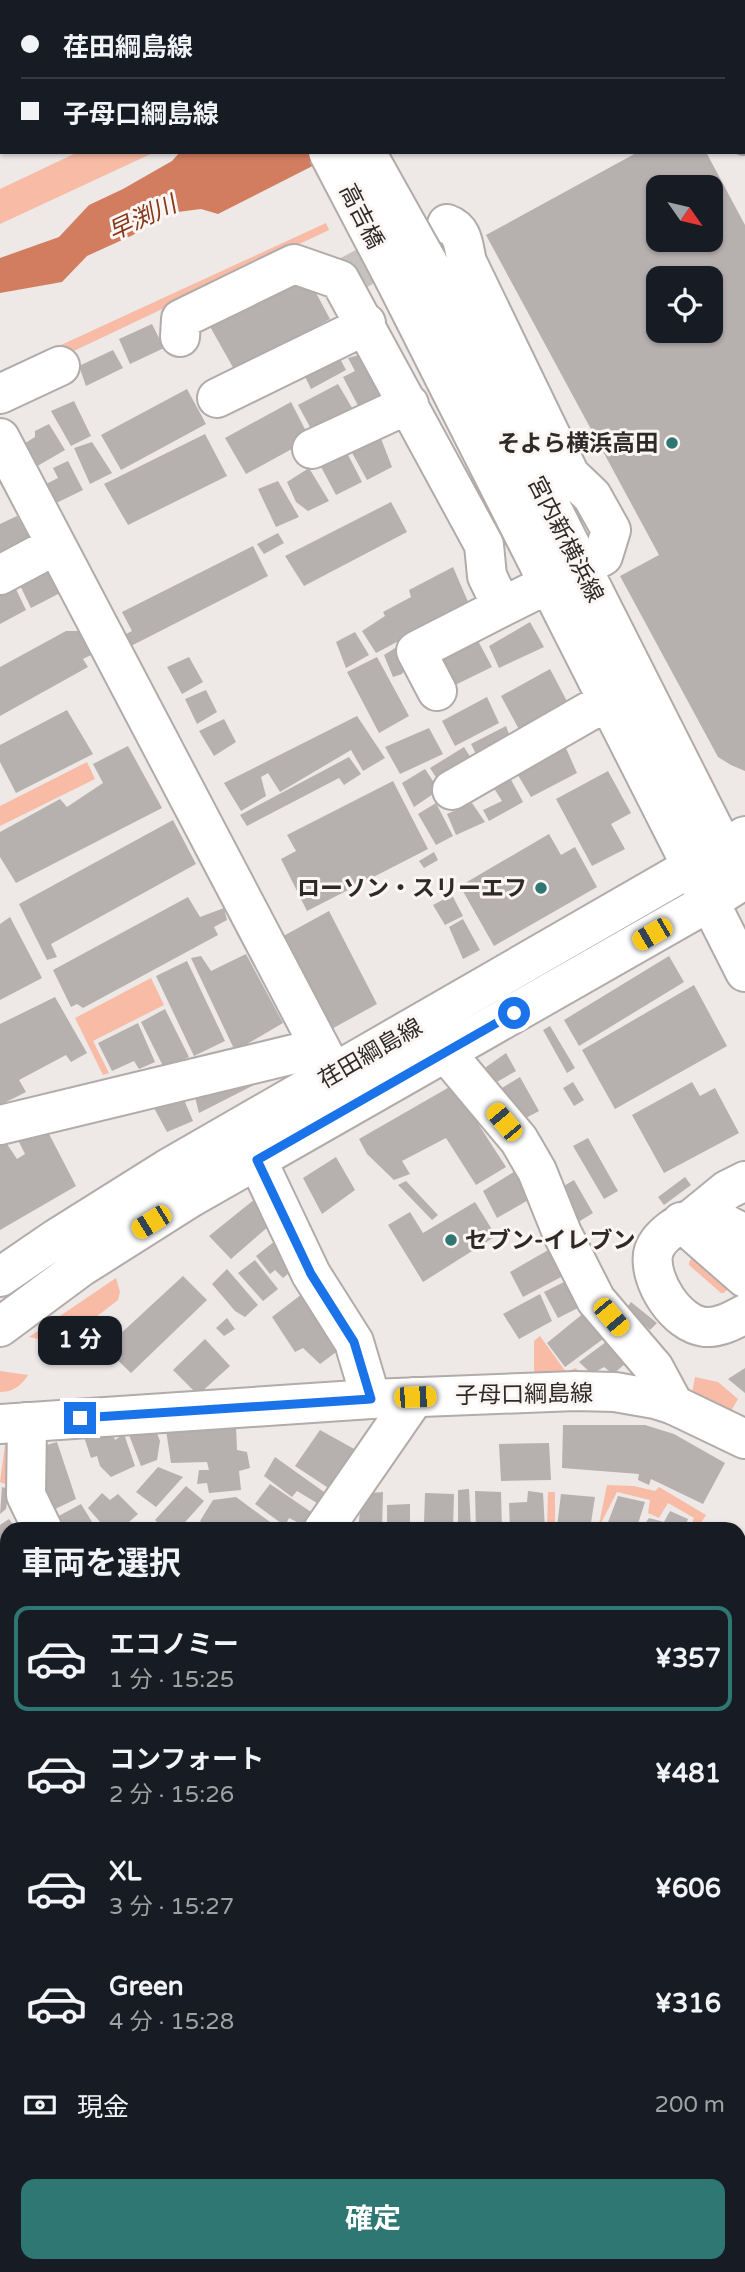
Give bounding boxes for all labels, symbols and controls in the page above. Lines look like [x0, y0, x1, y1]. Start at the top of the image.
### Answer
text: 荏田綱島線 [63, 32, 193, 63]
text: 子母口綱島線 [63, 99, 219, 130]
north arrow [646, 175, 723, 252]
map controls [646, 175, 723, 343]
street label: 高吉橋 [333, 179, 389, 254]
water label: 早渕川 [103, 189, 184, 247]
button: locate [646, 266, 723, 343]
place label: そよら横浜高田 [497, 430, 658, 458]
marker: そよら横浜高田 [664, 435, 680, 451]
street label: 宮内新横浜線 [521, 472, 609, 607]
place label: ローソン・スリーエフ [297, 875, 527, 903]
marker: ローソン・スリーエフ [533, 880, 549, 896]
car [629, 914, 676, 954]
route start [498, 997, 530, 1029]
street label: 荏田綱島線 [314, 1013, 427, 1095]
car [483, 1099, 526, 1145]
car [128, 1202, 175, 1242]
place label: セブン-イレブン [465, 1227, 635, 1255]
marker: セブン-イレブン [443, 1232, 459, 1248]
car [590, 1294, 633, 1340]
callout: 1 分 [38, 1316, 122, 1366]
text: 1 分 [58, 1326, 102, 1354]
street label: 子母口綱島線 [455, 1380, 593, 1410]
car [394, 1386, 437, 1408]
route end [64, 1402, 96, 1434]
text: 車両を選択 [21, 1545, 181, 1583]
icon: car [25, 1627, 88, 1690]
text: エコノミー [109, 1629, 239, 1660]
text: ¥357 [655, 1643, 721, 1674]
text: 1 分 · 15:25 [109, 1666, 234, 1694]
icon: car [25, 1742, 88, 1805]
text: コンフォート [109, 1744, 264, 1775]
text: ¥481 [655, 1758, 721, 1789]
text: 2 分 · 15:26 [109, 1781, 234, 1809]
text: XL [109, 1856, 141, 1887]
icon: car [25, 1857, 88, 1920]
text: ¥606 [655, 1873, 721, 1904]
text: 3 分 · 15:27 [109, 1893, 234, 1921]
text: Green [109, 1971, 184, 2002]
icon: car [25, 1972, 88, 2035]
text: ¥316 [655, 1988, 721, 2019]
text: 4 分 · 15:28 [109, 2008, 234, 2036]
icon: cash [21, 2086, 59, 2124]
text: 200 m [655, 2091, 725, 2119]
text: 現金 [77, 2092, 129, 2123]
button: 確定 [21, 2179, 725, 2259]

